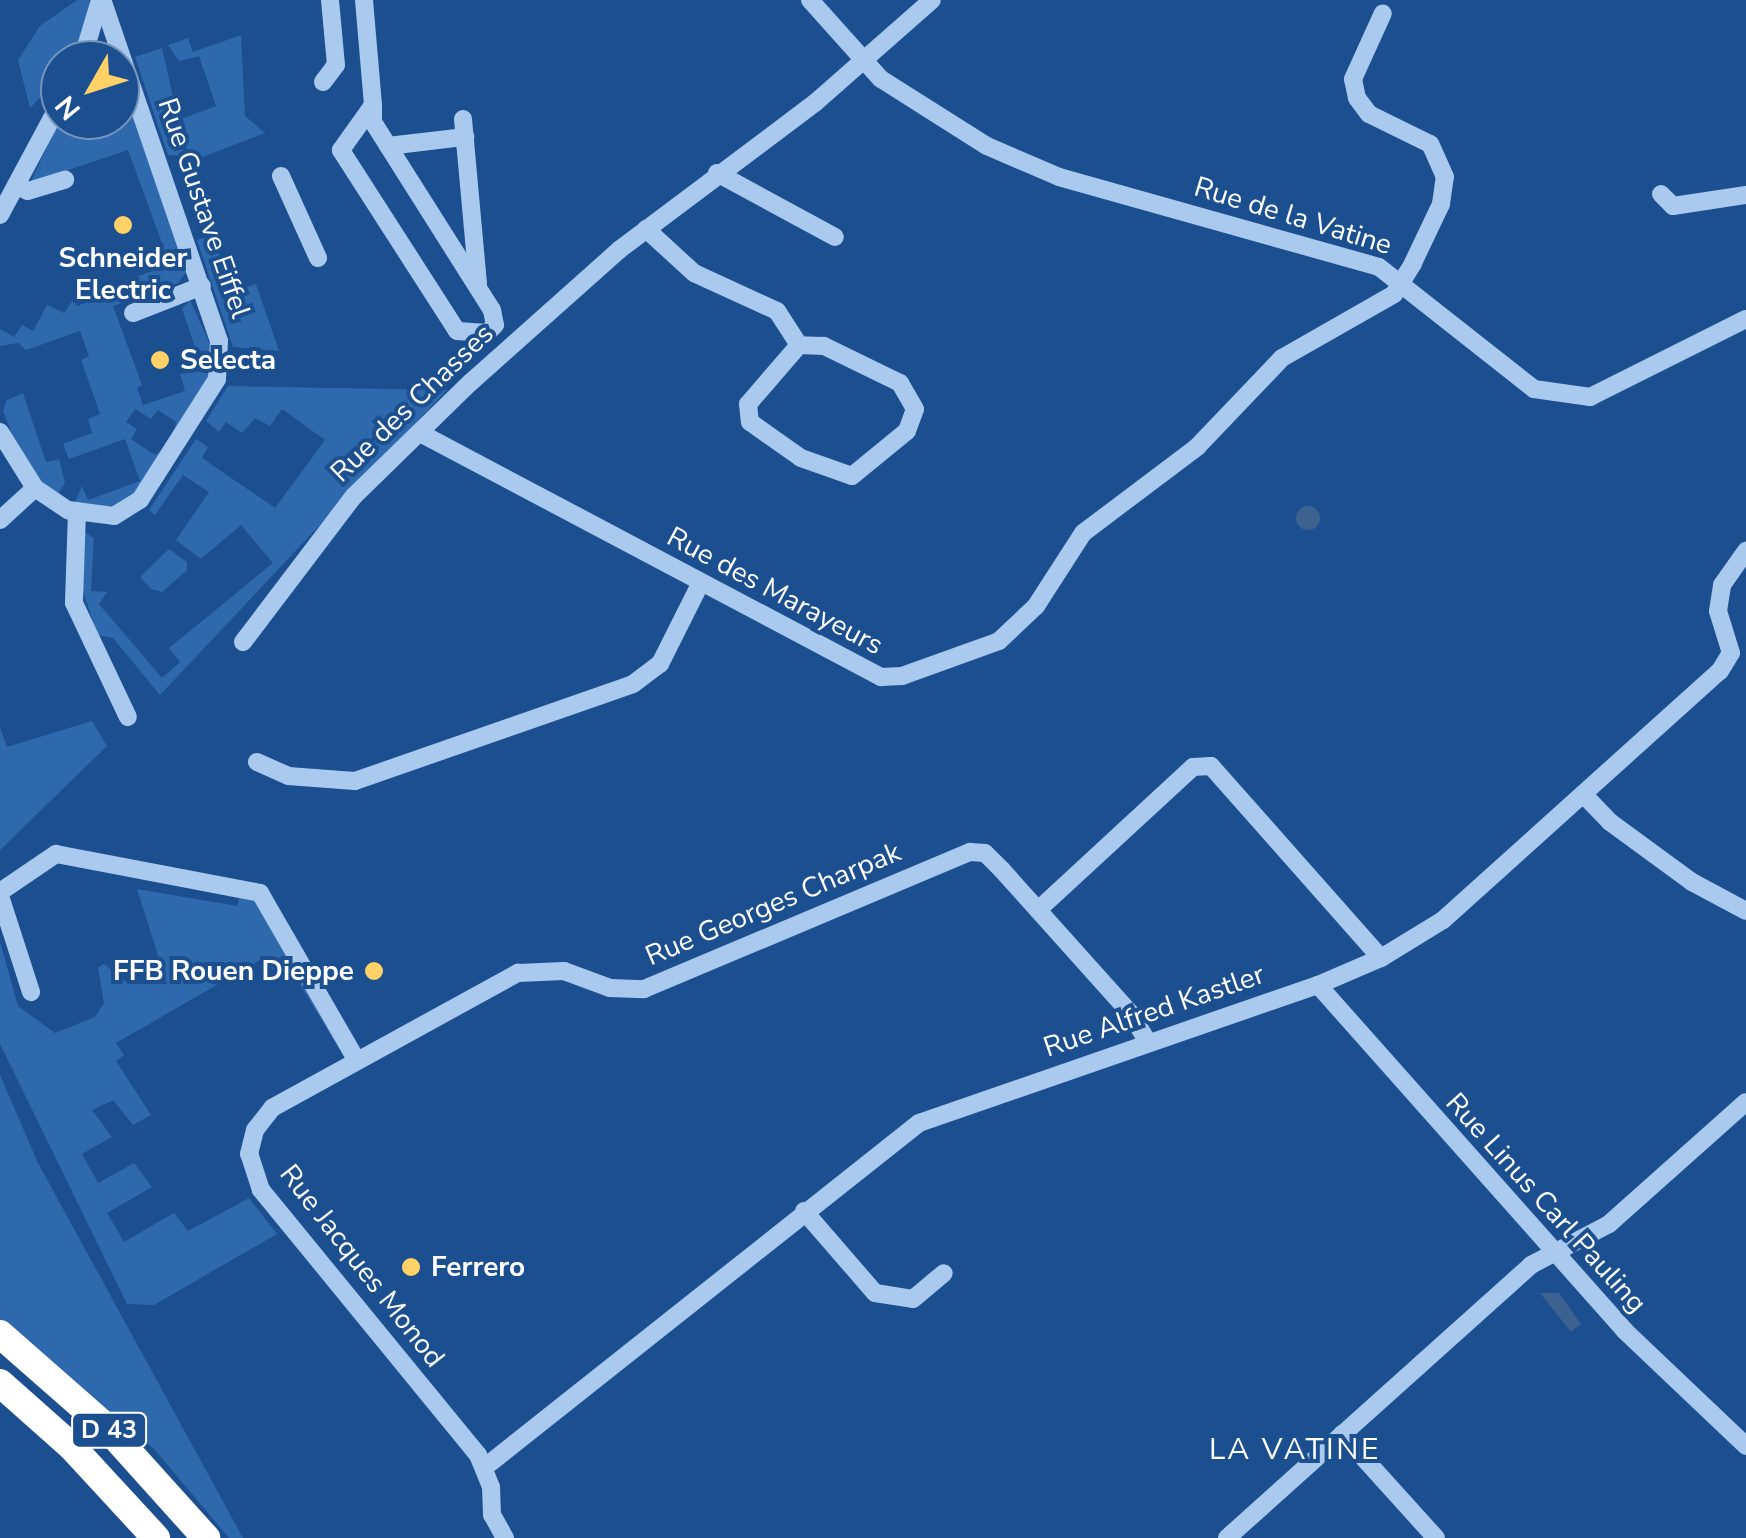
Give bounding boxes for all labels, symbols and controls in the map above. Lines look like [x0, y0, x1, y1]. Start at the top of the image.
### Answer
north arrow [40, 40, 140, 140]
text: N [47, 88, 90, 128]
street label: Rue Gustave Eiffel [151, 94, 257, 322]
street label: Rue de la Vatine [1190, 170, 1396, 262]
marker: Schneider Electric [112, 214, 134, 236]
place label: Schneider Electric [59, 241, 187, 307]
street label: Rue des Chasses [324, 317, 500, 489]
place label: Selecta [180, 343, 276, 377]
marker: Selecta [149, 349, 171, 371]
street label: Rue des Marayeurs [661, 520, 889, 662]
street label: Rue Georges Charpak [640, 835, 906, 973]
place label: FFB Rouen Dieppe [113, 954, 354, 988]
street label: Rue Alfred Kastler [1039, 957, 1269, 1065]
marker: FFB Rouen Dieppe [363, 960, 385, 982]
street label: Rue Linus Carl Pauling [1439, 1086, 1653, 1320]
street label: Rue Jacques Monod [272, 1158, 452, 1374]
place label: Ferrero [431, 1250, 525, 1284]
marker: Ferrero [400, 1256, 422, 1278]
road number: D 43 [69, 1410, 149, 1450]
district label: LA VATINE [1209, 1432, 1381, 1468]

